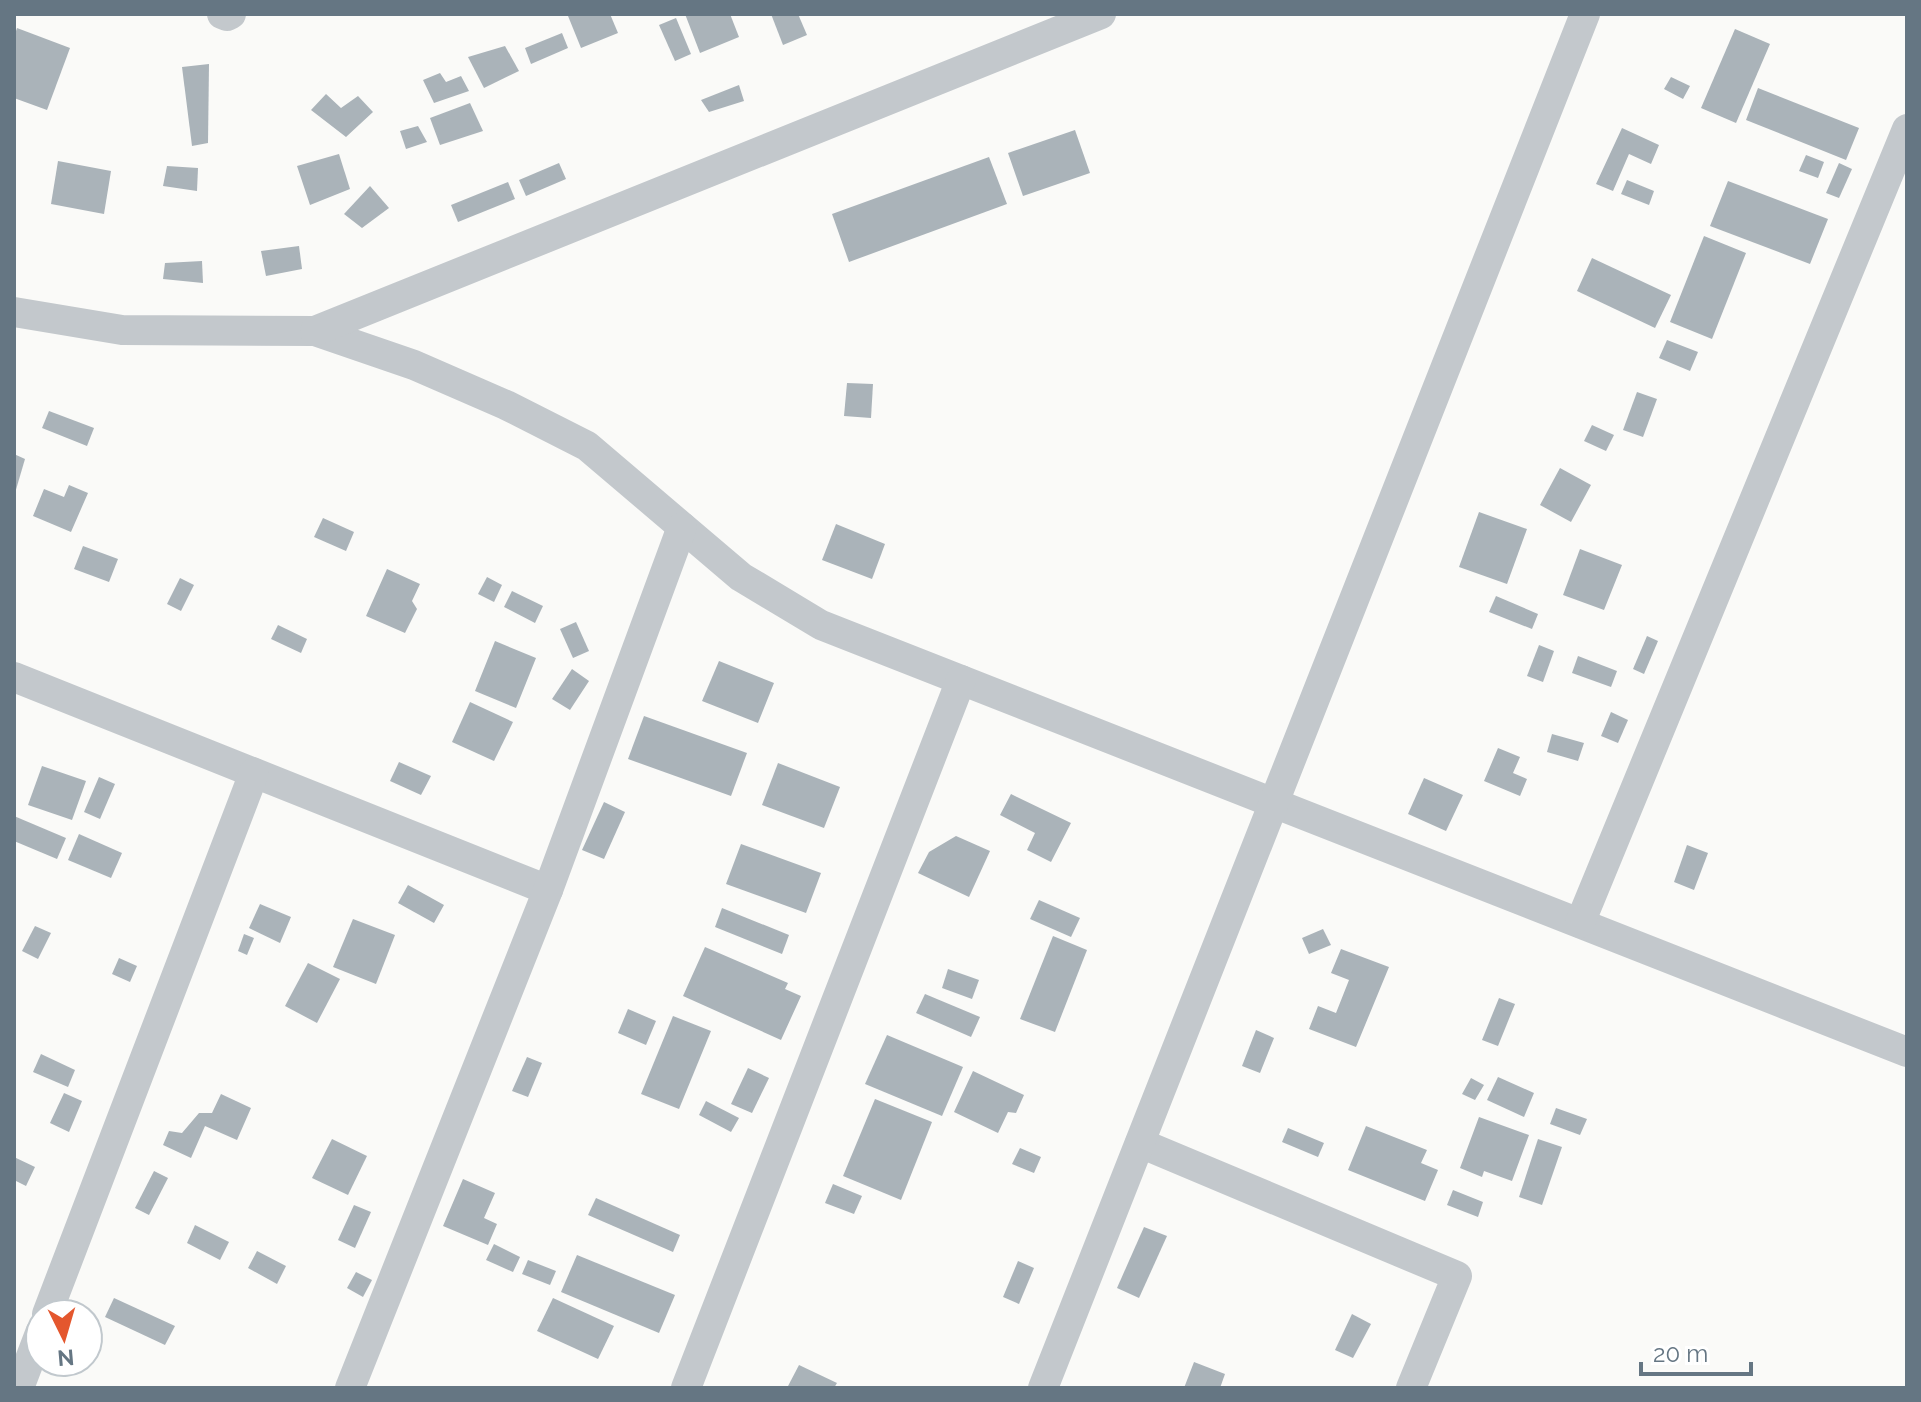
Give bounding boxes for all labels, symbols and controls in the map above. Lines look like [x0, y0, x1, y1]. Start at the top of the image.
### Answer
north arrow [24, 1298, 104, 1378]
scale bar [1641, 1326, 1751, 1376]
text: 20 m [1653, 1339, 1708, 1368]
text: N [56, 1344, 75, 1372]

